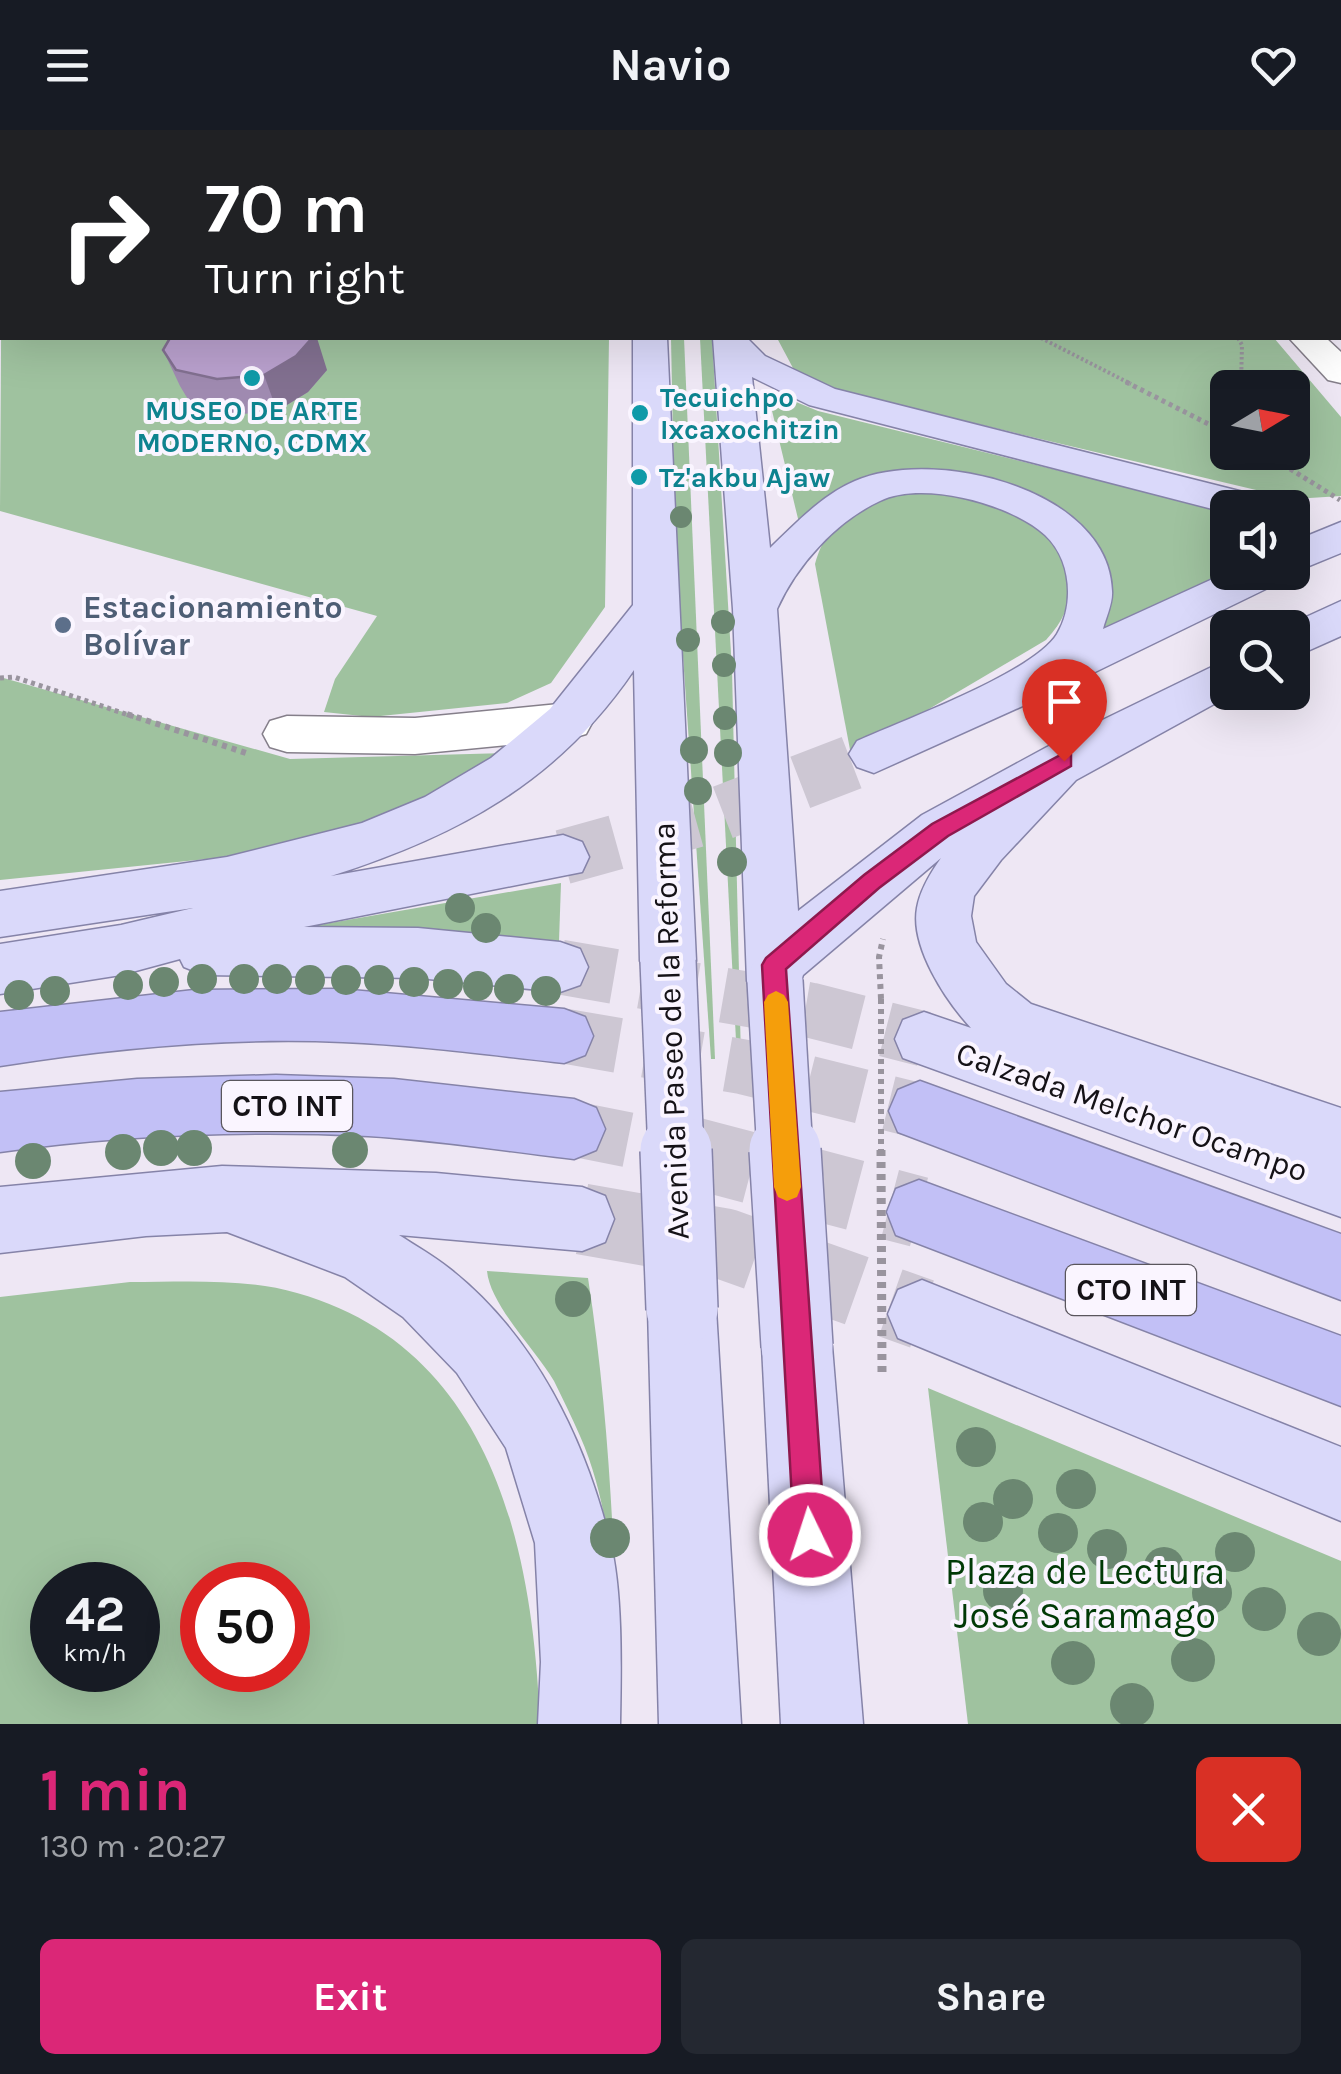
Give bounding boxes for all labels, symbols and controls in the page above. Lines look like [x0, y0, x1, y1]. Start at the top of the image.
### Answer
icon: menu [40, 38, 95, 93]
icon: heart [1246, 38, 1301, 93]
text: Navio [609, 39, 732, 91]
text: 70 m [205, 168, 368, 250]
icon: right [40, 170, 170, 300]
text: Turn right [205, 252, 405, 304]
marker: MUSEO DE ARTE MODERNO, CDMX [241, 367, 263, 389]
north arrow [1210, 370, 1310, 470]
map controls [1210, 370, 1310, 710]
place label: Tecuichpo Ixcaxochitzin [660, 381, 840, 446]
place label: MUSEO DE ARTE MODERNO, CDMX [136, 394, 368, 459]
marker: Tecuichpo Ixcaxochitzin [629, 402, 651, 424]
place label: Tz'akbu Ajaw [659, 461, 830, 494]
marker: Tz'akbu Ajaw [628, 466, 650, 488]
button: sound [1210, 490, 1310, 590]
place label: Estacionamiento Bolívar [83, 589, 343, 663]
button: search [1210, 610, 1310, 710]
marker: Estacionamiento Bolívar [52, 614, 74, 636]
pin [1022, 659, 1107, 762]
icon: arrive [1037, 674, 1092, 729]
street label: Avenida Paseo de la Reforma [645, 822, 697, 1240]
street label: Calzada Melchor Ocampo [951, 1034, 1313, 1190]
road number: CTO INT [222, 1081, 352, 1131]
road number: CTO INT [1066, 1265, 1196, 1315]
position arrow [758, 1483, 862, 1587]
park label: Plaza de Lectura José Saramago [945, 1549, 1225, 1638]
speed limit sign: 50 [180, 1562, 310, 1692]
text: 42 [65, 1585, 125, 1644]
text: km/h [63, 1638, 127, 1667]
text: 1 min [40, 1755, 191, 1825]
button: close [1196, 1757, 1301, 1862]
text: 130 m · 20:27 [40, 1828, 225, 1865]
button: Exit [40, 1939, 661, 2054]
button: Share [681, 1939, 1301, 2054]

